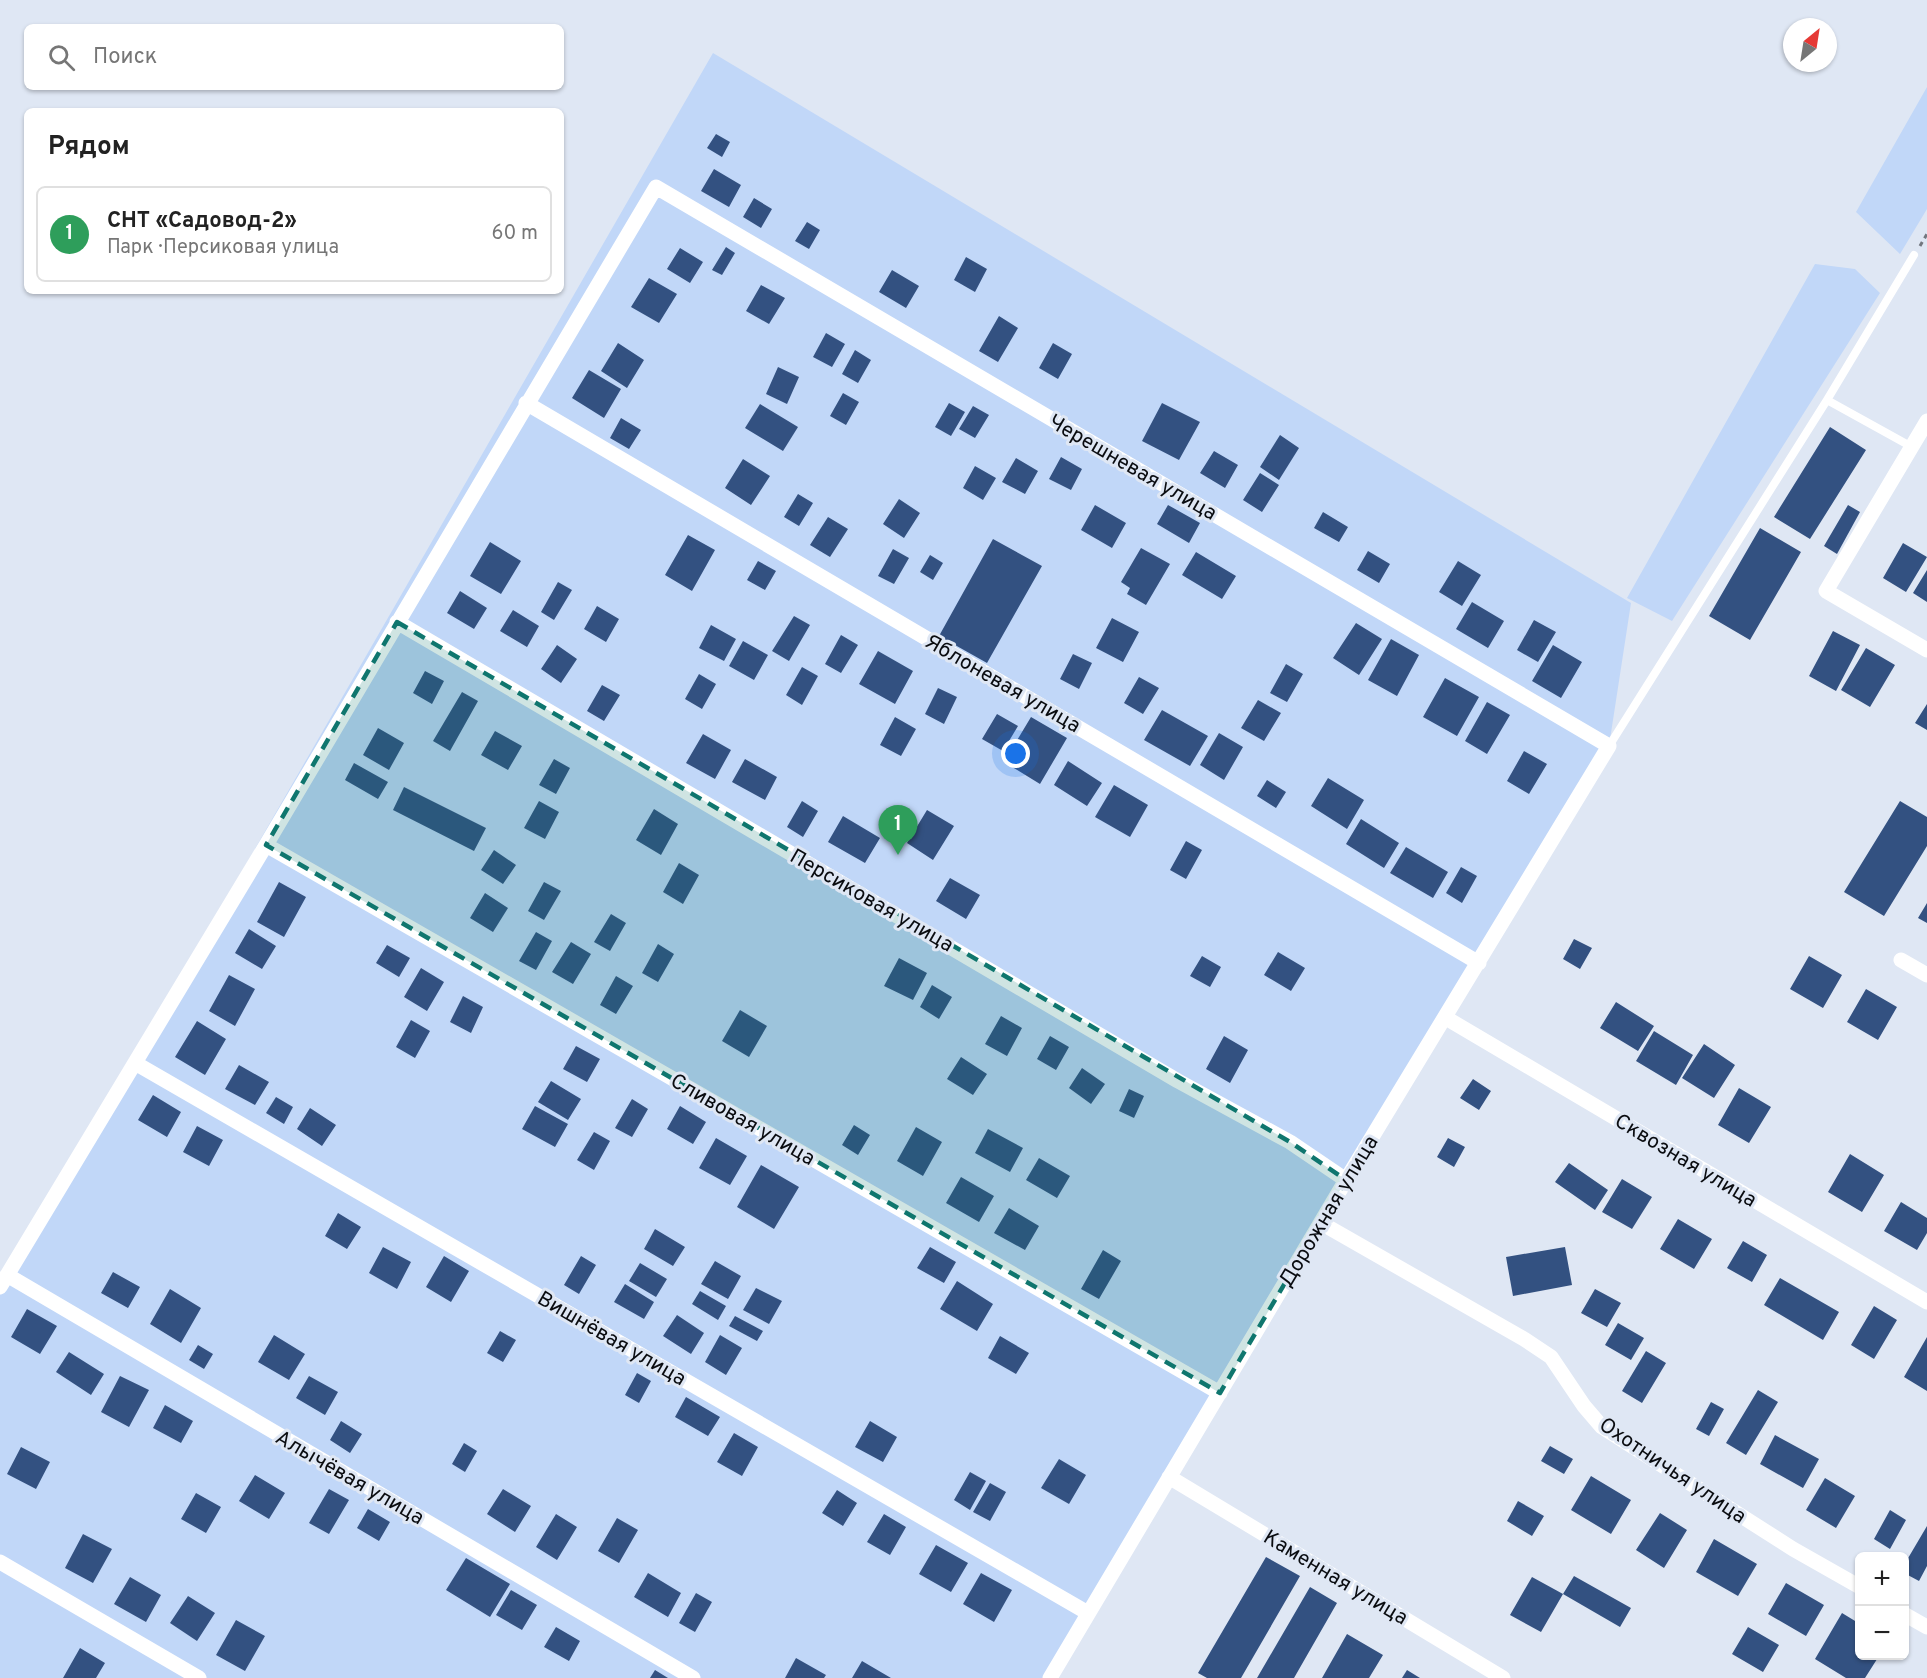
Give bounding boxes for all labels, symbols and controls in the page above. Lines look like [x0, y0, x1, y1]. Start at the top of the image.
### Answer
north arrow [1783, 18, 1837, 72]
search box [24, 24, 564, 90]
icon: search [45, 41, 78, 74]
text: Поиск [93, 44, 157, 71]
text: Рядом [48, 131, 130, 164]
text: СНТ «Садовод-2» [107, 208, 297, 235]
text: 1 [66, 221, 74, 247]
text: 60 m [492, 221, 538, 247]
text: Парк · Персиковая улица [107, 235, 339, 261]
street label: Черешневая улица [1043, 409, 1221, 528]
street label: Яблоневая улица [919, 629, 1085, 740]
your location [1001, 739, 1030, 768]
pin: 1 [878, 806, 918, 855]
street label: Персиковая улица [785, 843, 958, 959]
street label: Сливовая улица [665, 1068, 819, 1173]
street label: Сквозная улица [1609, 1108, 1761, 1214]
street label: Дорожная улица [1273, 1131, 1385, 1293]
street label: Вишнёвая улица [532, 1286, 691, 1393]
street label: Охотничья улица [1593, 1412, 1751, 1530]
street label: Алычёвая улица [270, 1425, 428, 1532]
street label: Каменная улица [1258, 1524, 1412, 1632]
map controls [1855, 1552, 1909, 1660]
button: + [1855, 1552, 1909, 1606]
button: − [1855, 1606, 1909, 1660]

